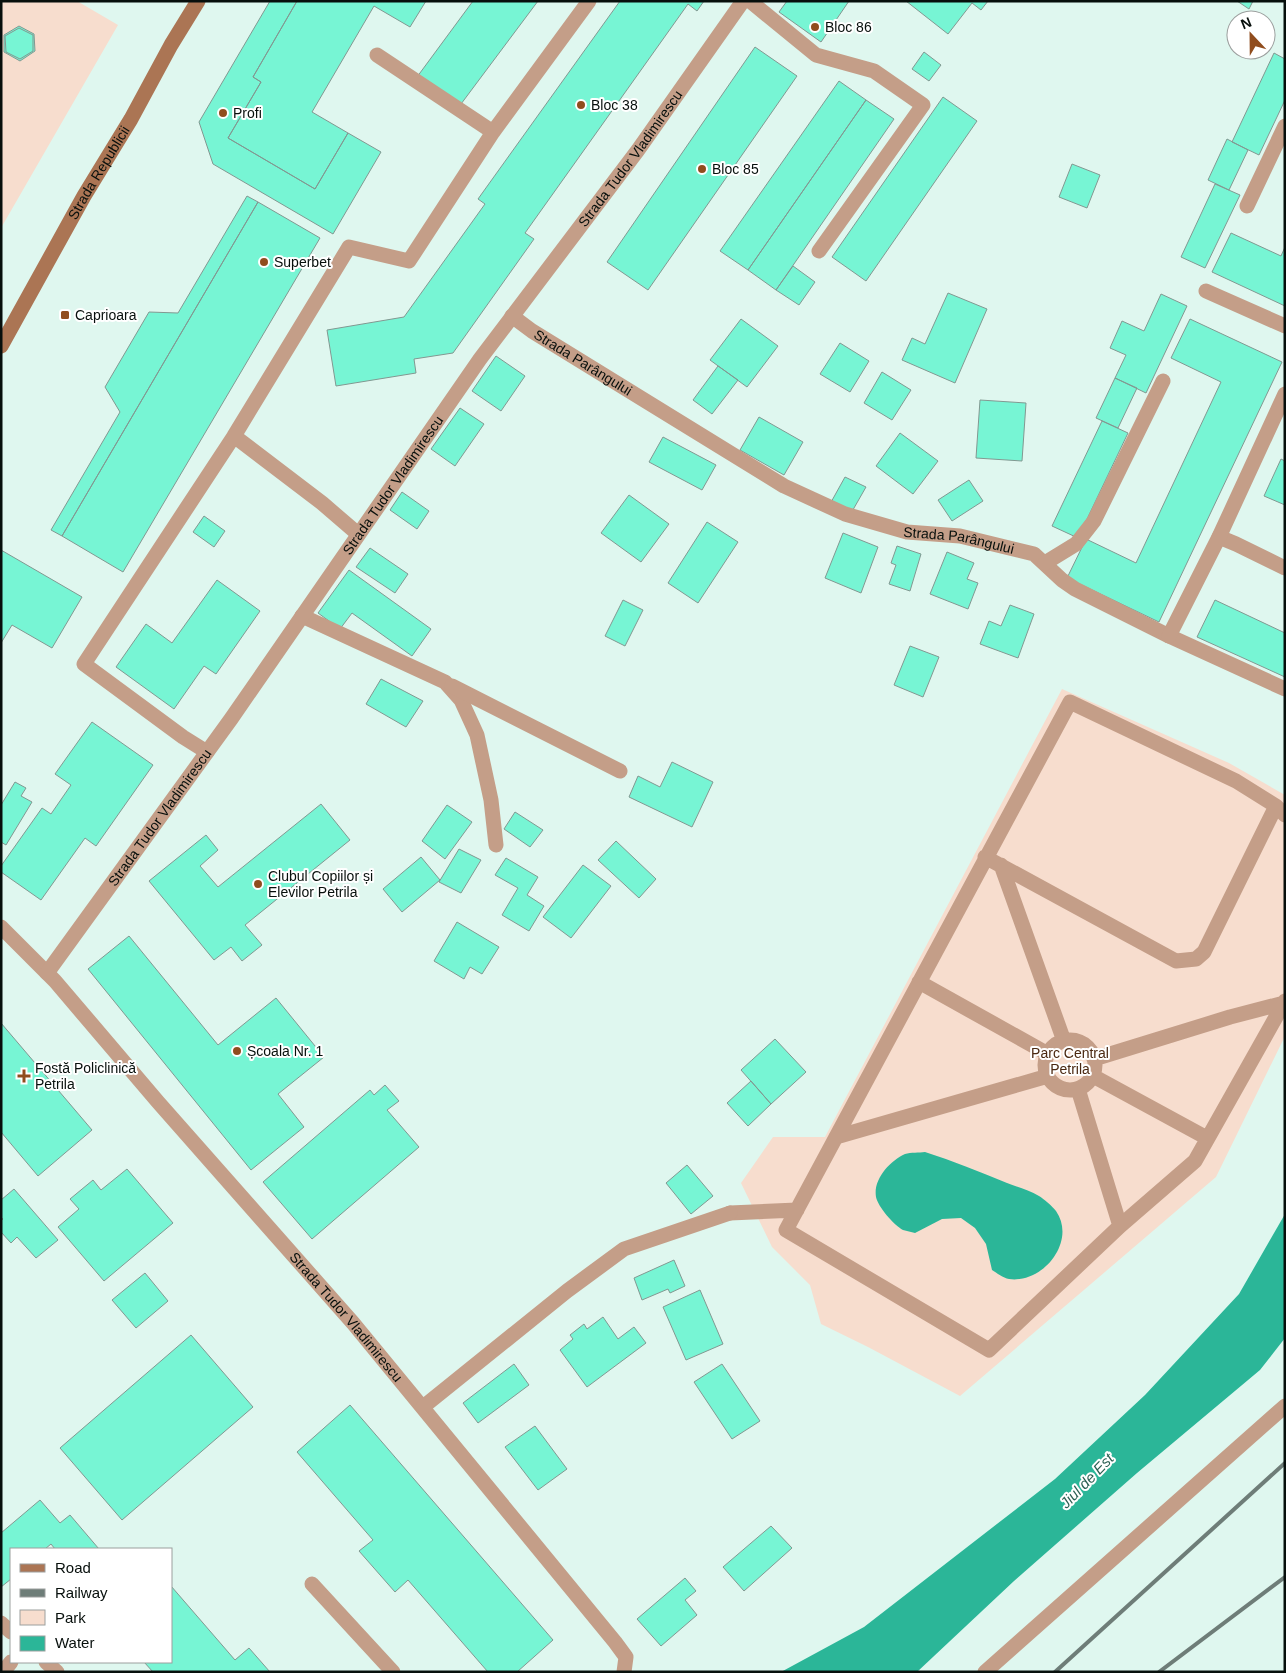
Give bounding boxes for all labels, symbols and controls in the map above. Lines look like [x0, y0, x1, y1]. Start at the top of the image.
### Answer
north arrow [1226, 10, 1276, 60]
text: N [1238, 14, 1254, 32]
place label: Bloc 86 [825, 19, 872, 35]
marker: Bloc 86 [809, 21, 821, 33]
street label: Strada Tudor Vladimirescu [575, 87, 686, 230]
place label: Bloc 38 [591, 97, 638, 113]
marker: Bloc 38 [575, 99, 587, 111]
place label: Profi [233, 105, 262, 121]
marker: Profi [217, 107, 229, 119]
street label: Strada Republicii [65, 123, 133, 222]
place label: Bloc 85 [712, 161, 759, 177]
marker: Bloc 85 [696, 163, 708, 175]
place label: Superbet [274, 254, 331, 270]
marker: Superbet [258, 256, 270, 268]
place label: Caprioara [75, 307, 137, 323]
marker: Caprioara [59, 309, 71, 321]
street label: Strada Parângului [531, 326, 635, 399]
street label: Strada Tudor Vladimirescu [339, 413, 446, 558]
street label: Strada Parângului [903, 524, 1016, 557]
street label: Strada Tudor Vladimirescu [105, 746, 215, 889]
place label: Clubul Copiilor și Elevilor Petrila [268, 868, 373, 900]
marker: Clubul Copiilor și Elevilor Petrila [252, 878, 264, 890]
place label: Școala Nr. 1 [247, 1043, 323, 1059]
marker: Școala Nr. 1 [231, 1045, 243, 1057]
park label: Parc Central Petrila [1031, 1045, 1109, 1077]
place label: Fostă Policlinică Petrila [35, 1060, 136, 1092]
marker: Fostă Policlinică Petrila [17, 1069, 31, 1083]
street label: Strada Tudor Vladimirescu [286, 1249, 406, 1385]
water label: Jiul de Est [1056, 1449, 1117, 1512]
legend [10, 1548, 172, 1663]
text: Road [55, 1559, 91, 1576]
text: Railway [55, 1584, 108, 1601]
text: Park [55, 1609, 86, 1626]
text: Water [55, 1634, 94, 1651]

